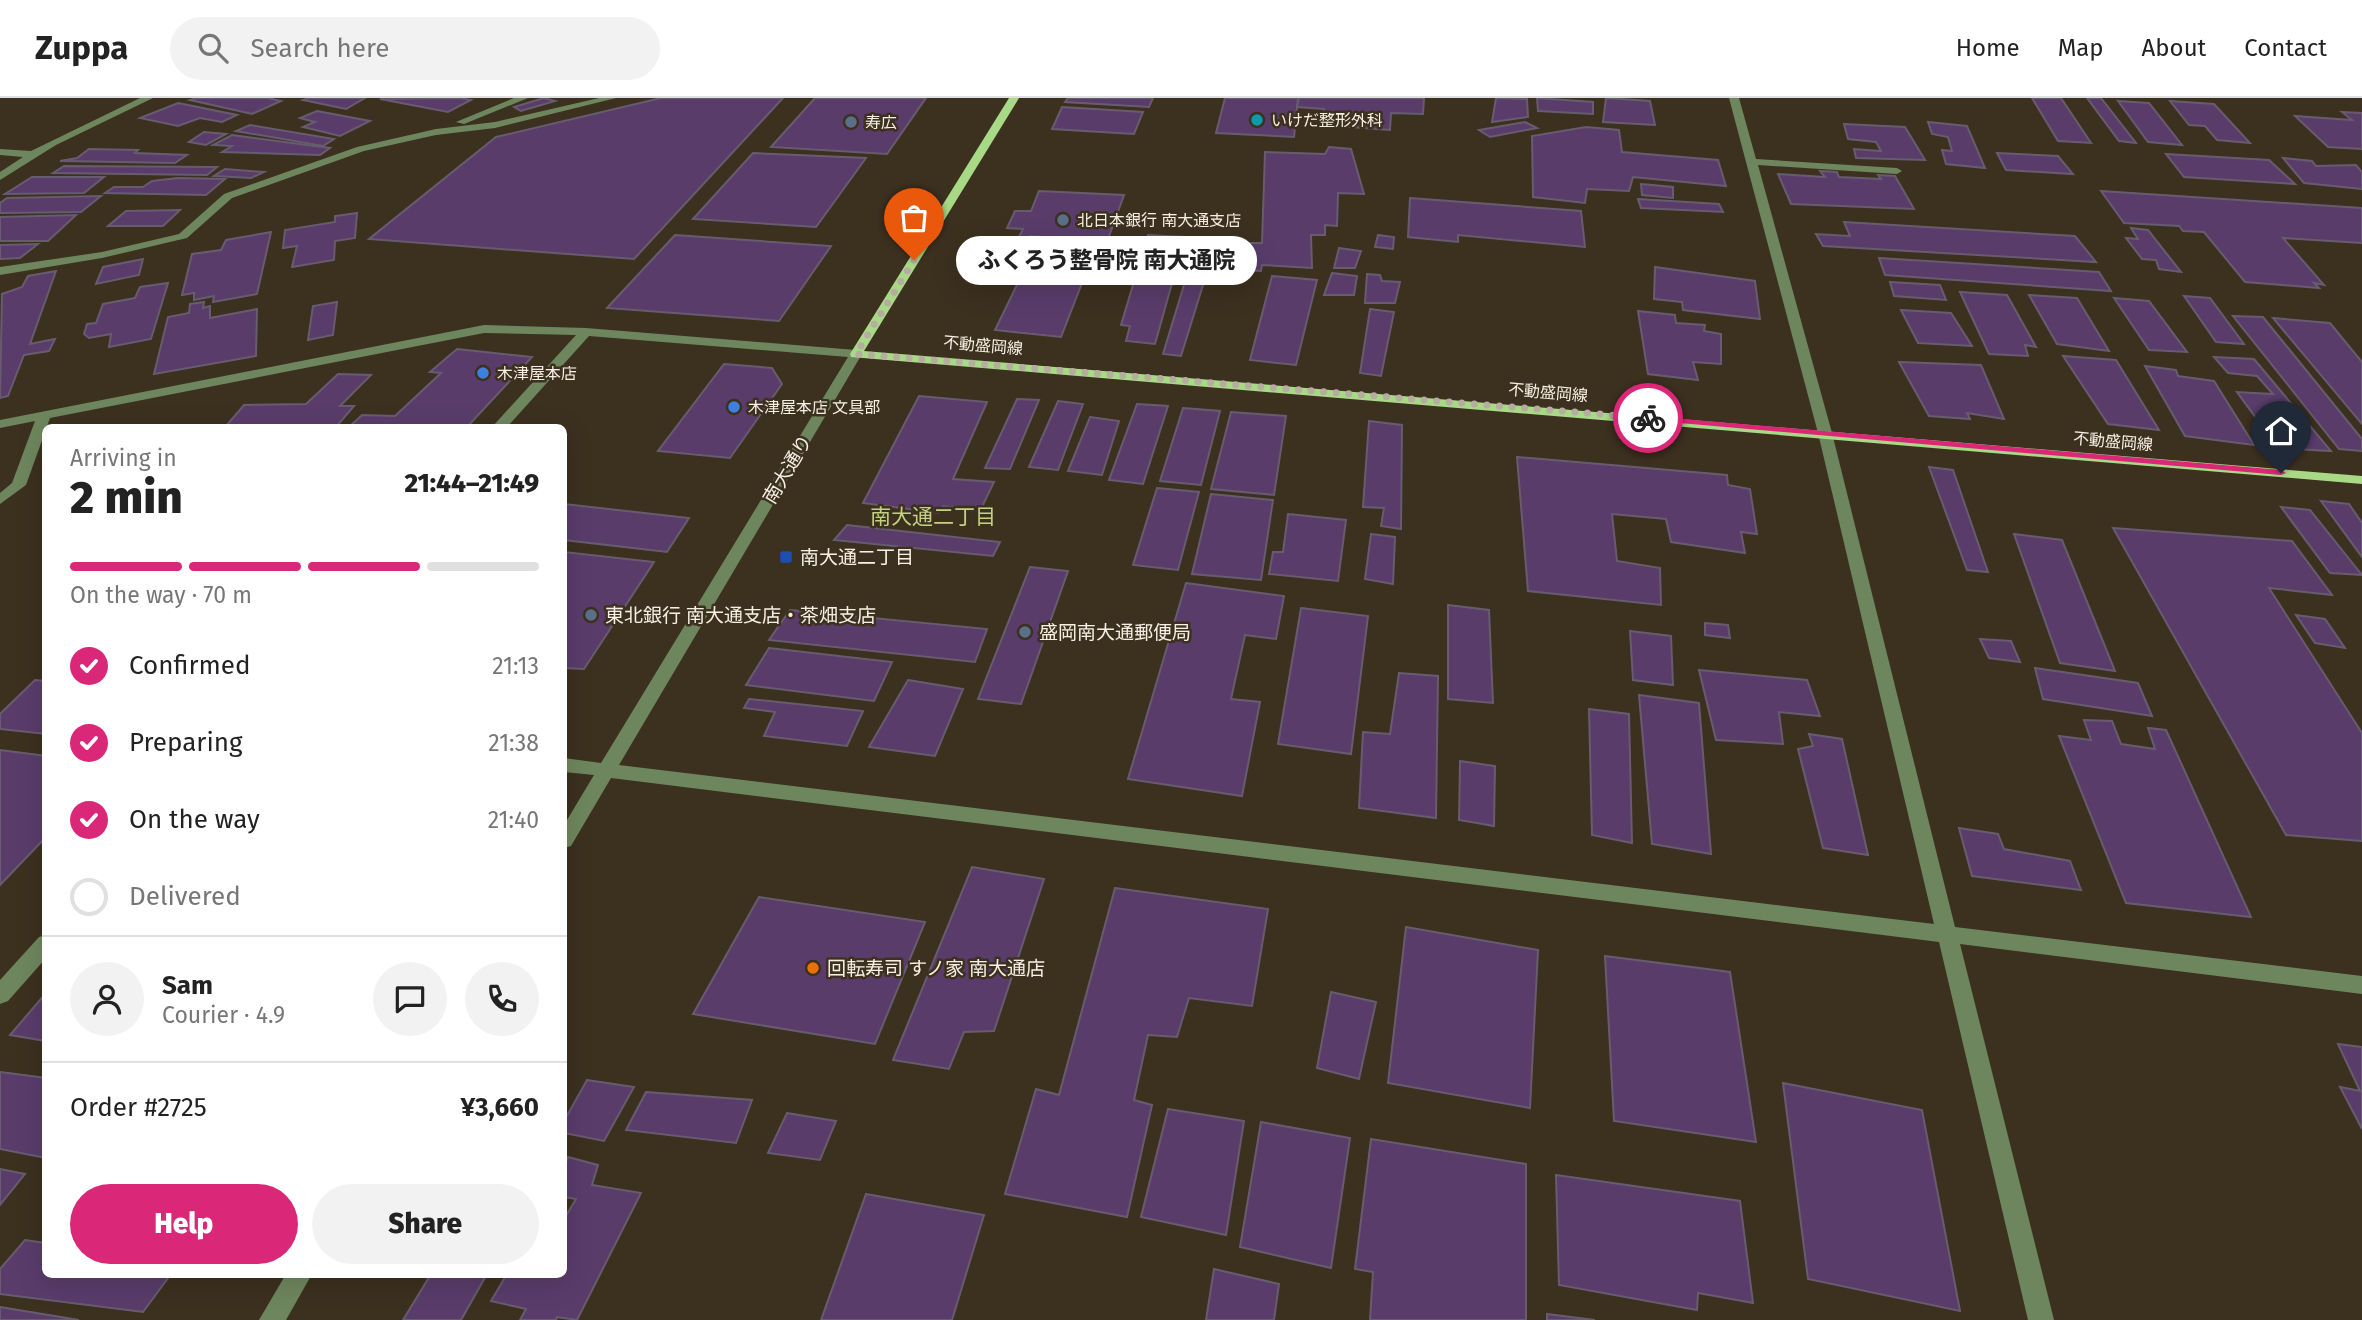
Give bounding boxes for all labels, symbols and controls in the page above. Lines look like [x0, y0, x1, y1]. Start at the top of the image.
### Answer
search box [170, 17, 660, 80]
text: Zuppa [35, 28, 128, 68]
icon: search [194, 29, 232, 67]
text: Search here [250, 33, 389, 64]
text: Home [1956, 34, 2020, 62]
text: Map [2058, 34, 2104, 62]
text: About [2142, 34, 2206, 62]
text: Contact [2244, 34, 2327, 62]
place label: いけだ整形外科 [1271, 111, 1383, 130]
marker: いけだ整形外科 [1249, 112, 1265, 128]
place label: 寿広 [865, 113, 897, 132]
marker: 寿広 [843, 114, 859, 130]
pin [884, 188, 944, 260]
icon: bag [895, 199, 933, 237]
place label: 北日本銀行 南大通支店 [1077, 211, 1241, 230]
marker: 北日本銀行 南大通支店 [1055, 212, 1071, 228]
callout: ふくろう整骨院 南大通院 [956, 236, 1257, 284]
text: ふくろう整骨院 南大通院 [977, 246, 1236, 274]
street label: 不動盛岡線 [942, 333, 1024, 358]
place label: 木津屋本店 [497, 364, 577, 383]
marker: 木津屋本店 [475, 365, 491, 381]
street label: 不動盛岡線 [1507, 380, 1589, 405]
courier [1613, 383, 1683, 453]
place label: 木津屋本店 文具部 [748, 398, 880, 417]
marker: 木津屋本店 文具部 [726, 399, 742, 415]
icon: bike [1629, 399, 1667, 437]
pin [2251, 401, 2311, 473]
icon: home [2262, 412, 2300, 450]
street label: 不動盛岡線 [2072, 429, 2154, 454]
street label: 南大通り [758, 431, 817, 508]
text: Arriving in [70, 444, 177, 472]
text: 21:44–21:49 [405, 468, 539, 499]
text: 2 min [70, 470, 183, 525]
district label: 南大通二丁目 [870, 504, 996, 530]
place label: 南大通二丁目 [800, 546, 914, 569]
marker: 南大通二丁目 [778, 549, 794, 565]
text: On the way · 70 m [70, 581, 252, 609]
place label: 東北銀行 南大通支店・茶畑支店 [605, 604, 876, 627]
marker: 東北銀行 南大通支店・茶畑支店 [583, 607, 599, 623]
place label: 盛岡南大通郵便局 [1039, 621, 1191, 644]
marker: 盛岡南大通郵便局 [1017, 624, 1033, 640]
icon: check [70, 647, 108, 685]
text: Confirmed [129, 650, 250, 681]
text: 21:13 [492, 652, 539, 680]
icon: check [70, 724, 108, 762]
text: Preparing [129, 727, 242, 758]
text: 21:38 [488, 729, 539, 757]
icon: check [70, 801, 108, 839]
text: On the way [129, 804, 260, 835]
text: 21:40 [488, 806, 539, 834]
text: Delivered [129, 881, 241, 912]
place label: 回転寿司 すノ家 南大通店 [827, 957, 1045, 980]
marker: 回転寿司 すノ家 南大通店 [805, 960, 821, 976]
button: person [70, 962, 144, 1036]
button: chat [373, 962, 447, 1036]
button: phone [465, 962, 539, 1036]
text: Sam [162, 970, 213, 1001]
text: Courier · 4.9 [162, 1001, 285, 1029]
text: Order #2725 [70, 1092, 207, 1123]
text: ¥3,660 [461, 1092, 539, 1123]
button: Help [70, 1184, 298, 1264]
button: Share [312, 1184, 539, 1264]

